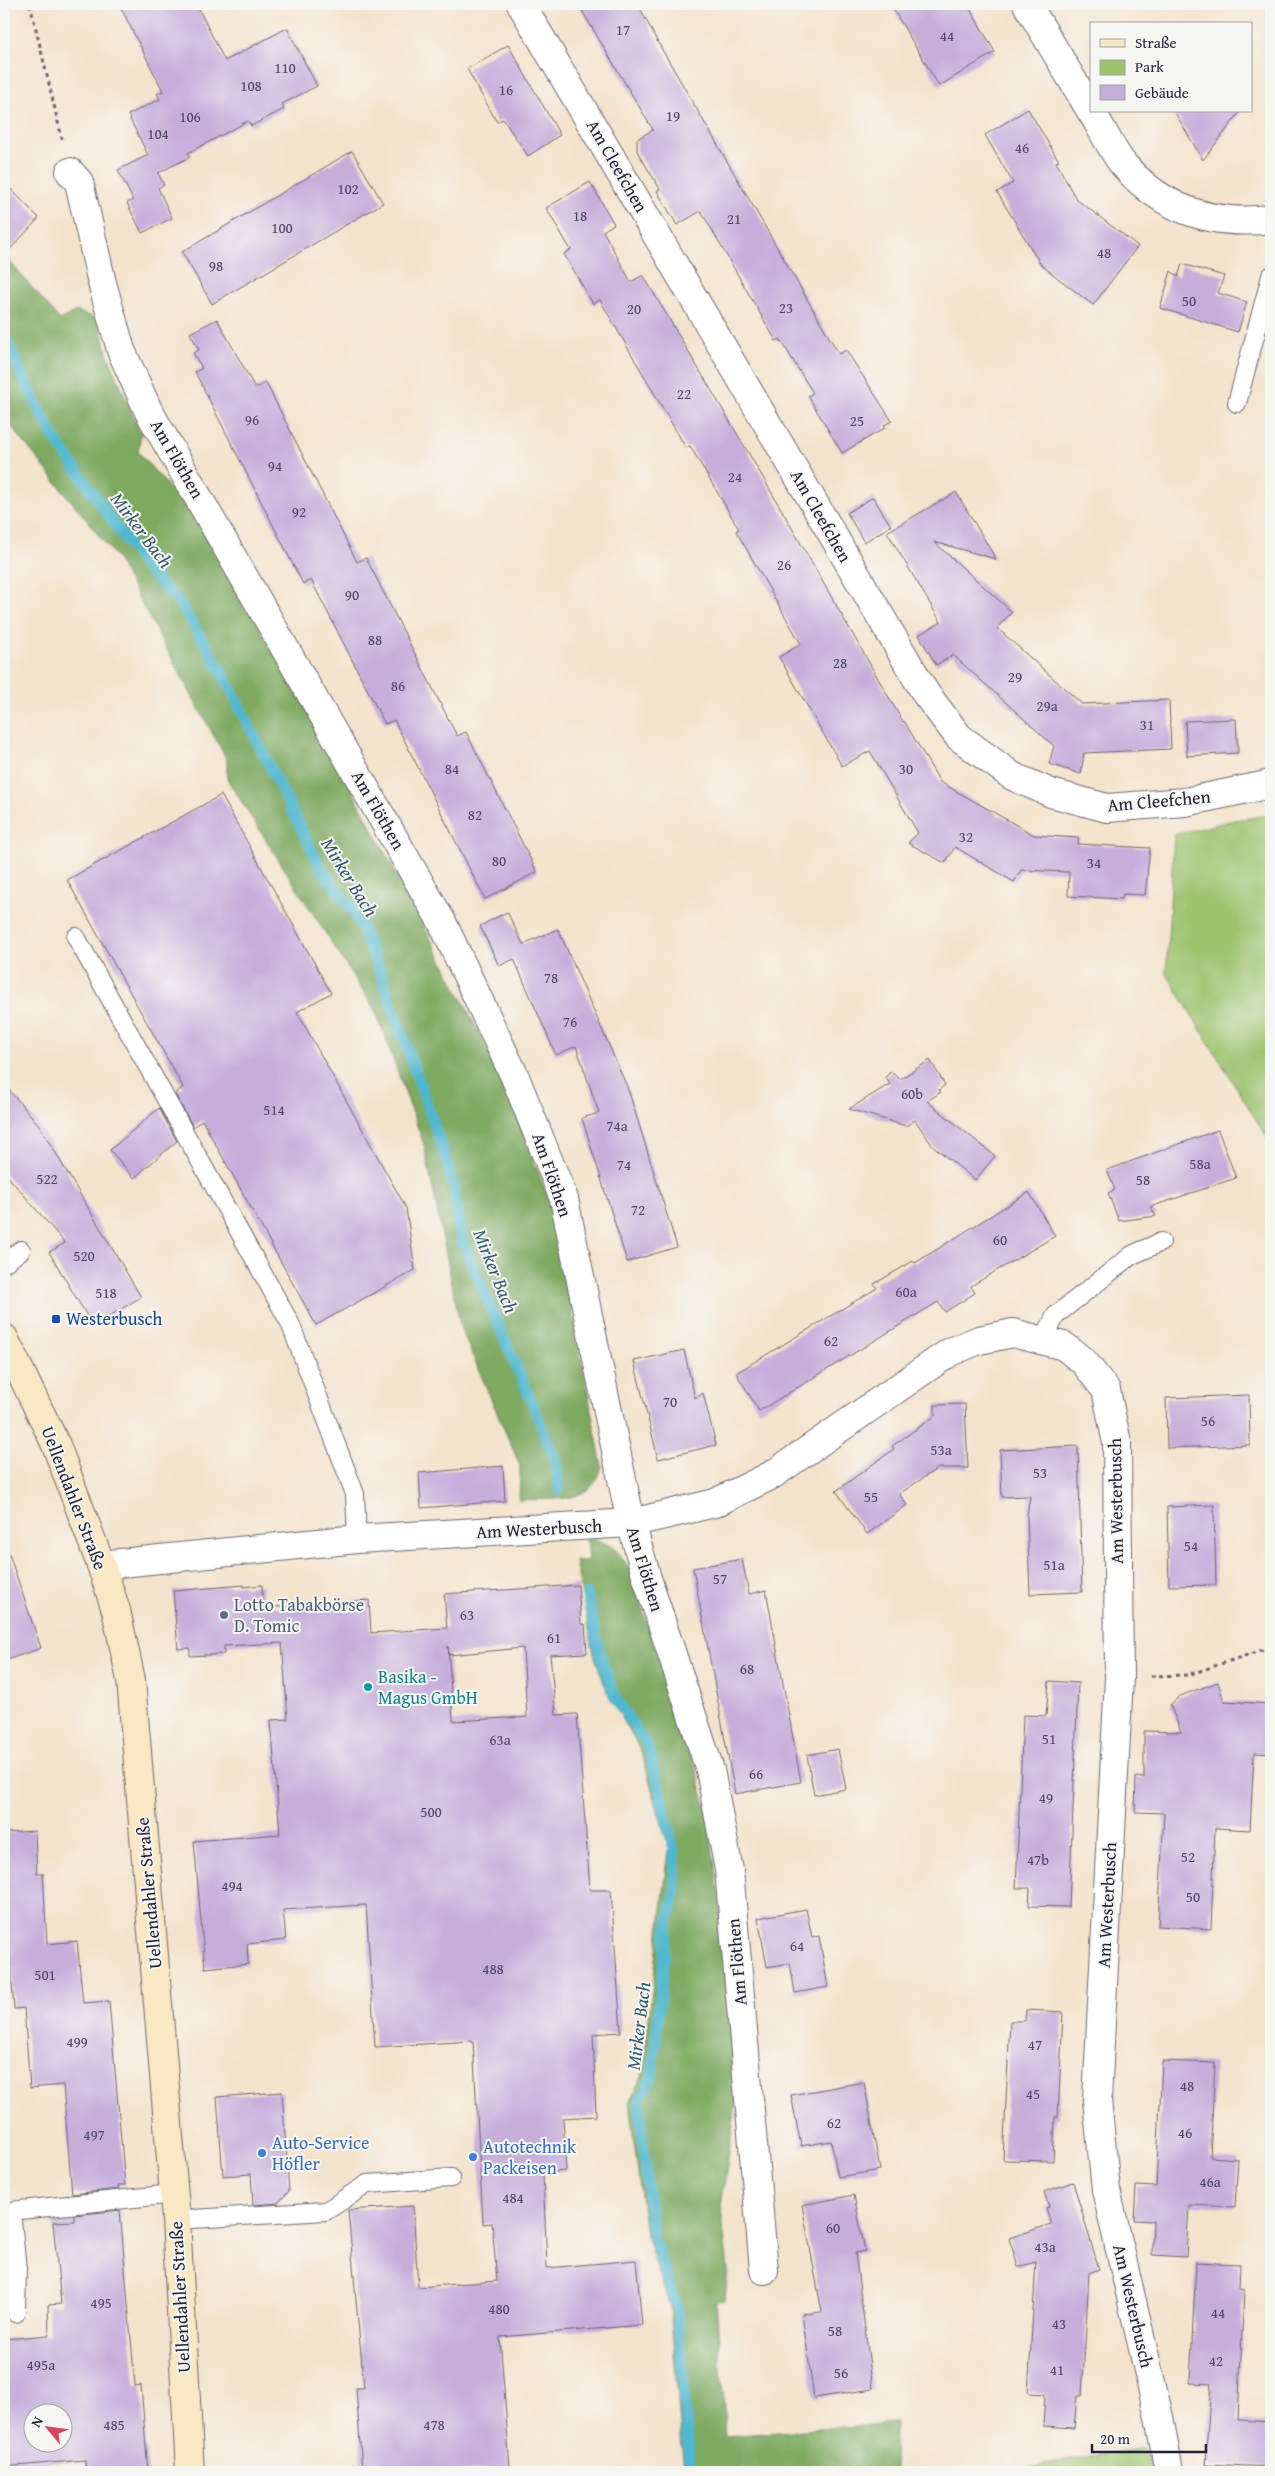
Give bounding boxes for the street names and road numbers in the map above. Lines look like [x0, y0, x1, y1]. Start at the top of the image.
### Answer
street label: Am Cleefchen [580, 114, 655, 217]
street label: Am Flöthen [144, 414, 211, 503]
street label: Am Cleefchen [784, 464, 859, 567]
street label: Am Flöthen [345, 765, 412, 854]
street label: Am Cleefchen [1106, 783, 1212, 818]
street label: Am Flöthen [525, 1129, 580, 1221]
street label: Uellendahler Straße [35, 1422, 114, 1574]
street label: Am Westerbusch [1101, 1438, 1130, 1564]
street label: Am Westerbusch [475, 1512, 603, 1545]
street label: Am Flöthen [620, 1523, 671, 1615]
street label: Uellendahler Straße [128, 1816, 169, 1970]
street label: Am Westerbusch [1090, 1841, 1123, 1969]
street label: Am Flöthen [719, 1917, 754, 2007]
street label: Uellendahler Straße [162, 2220, 197, 2374]
street label: Am Westerbusch [1106, 2241, 1161, 2370]

